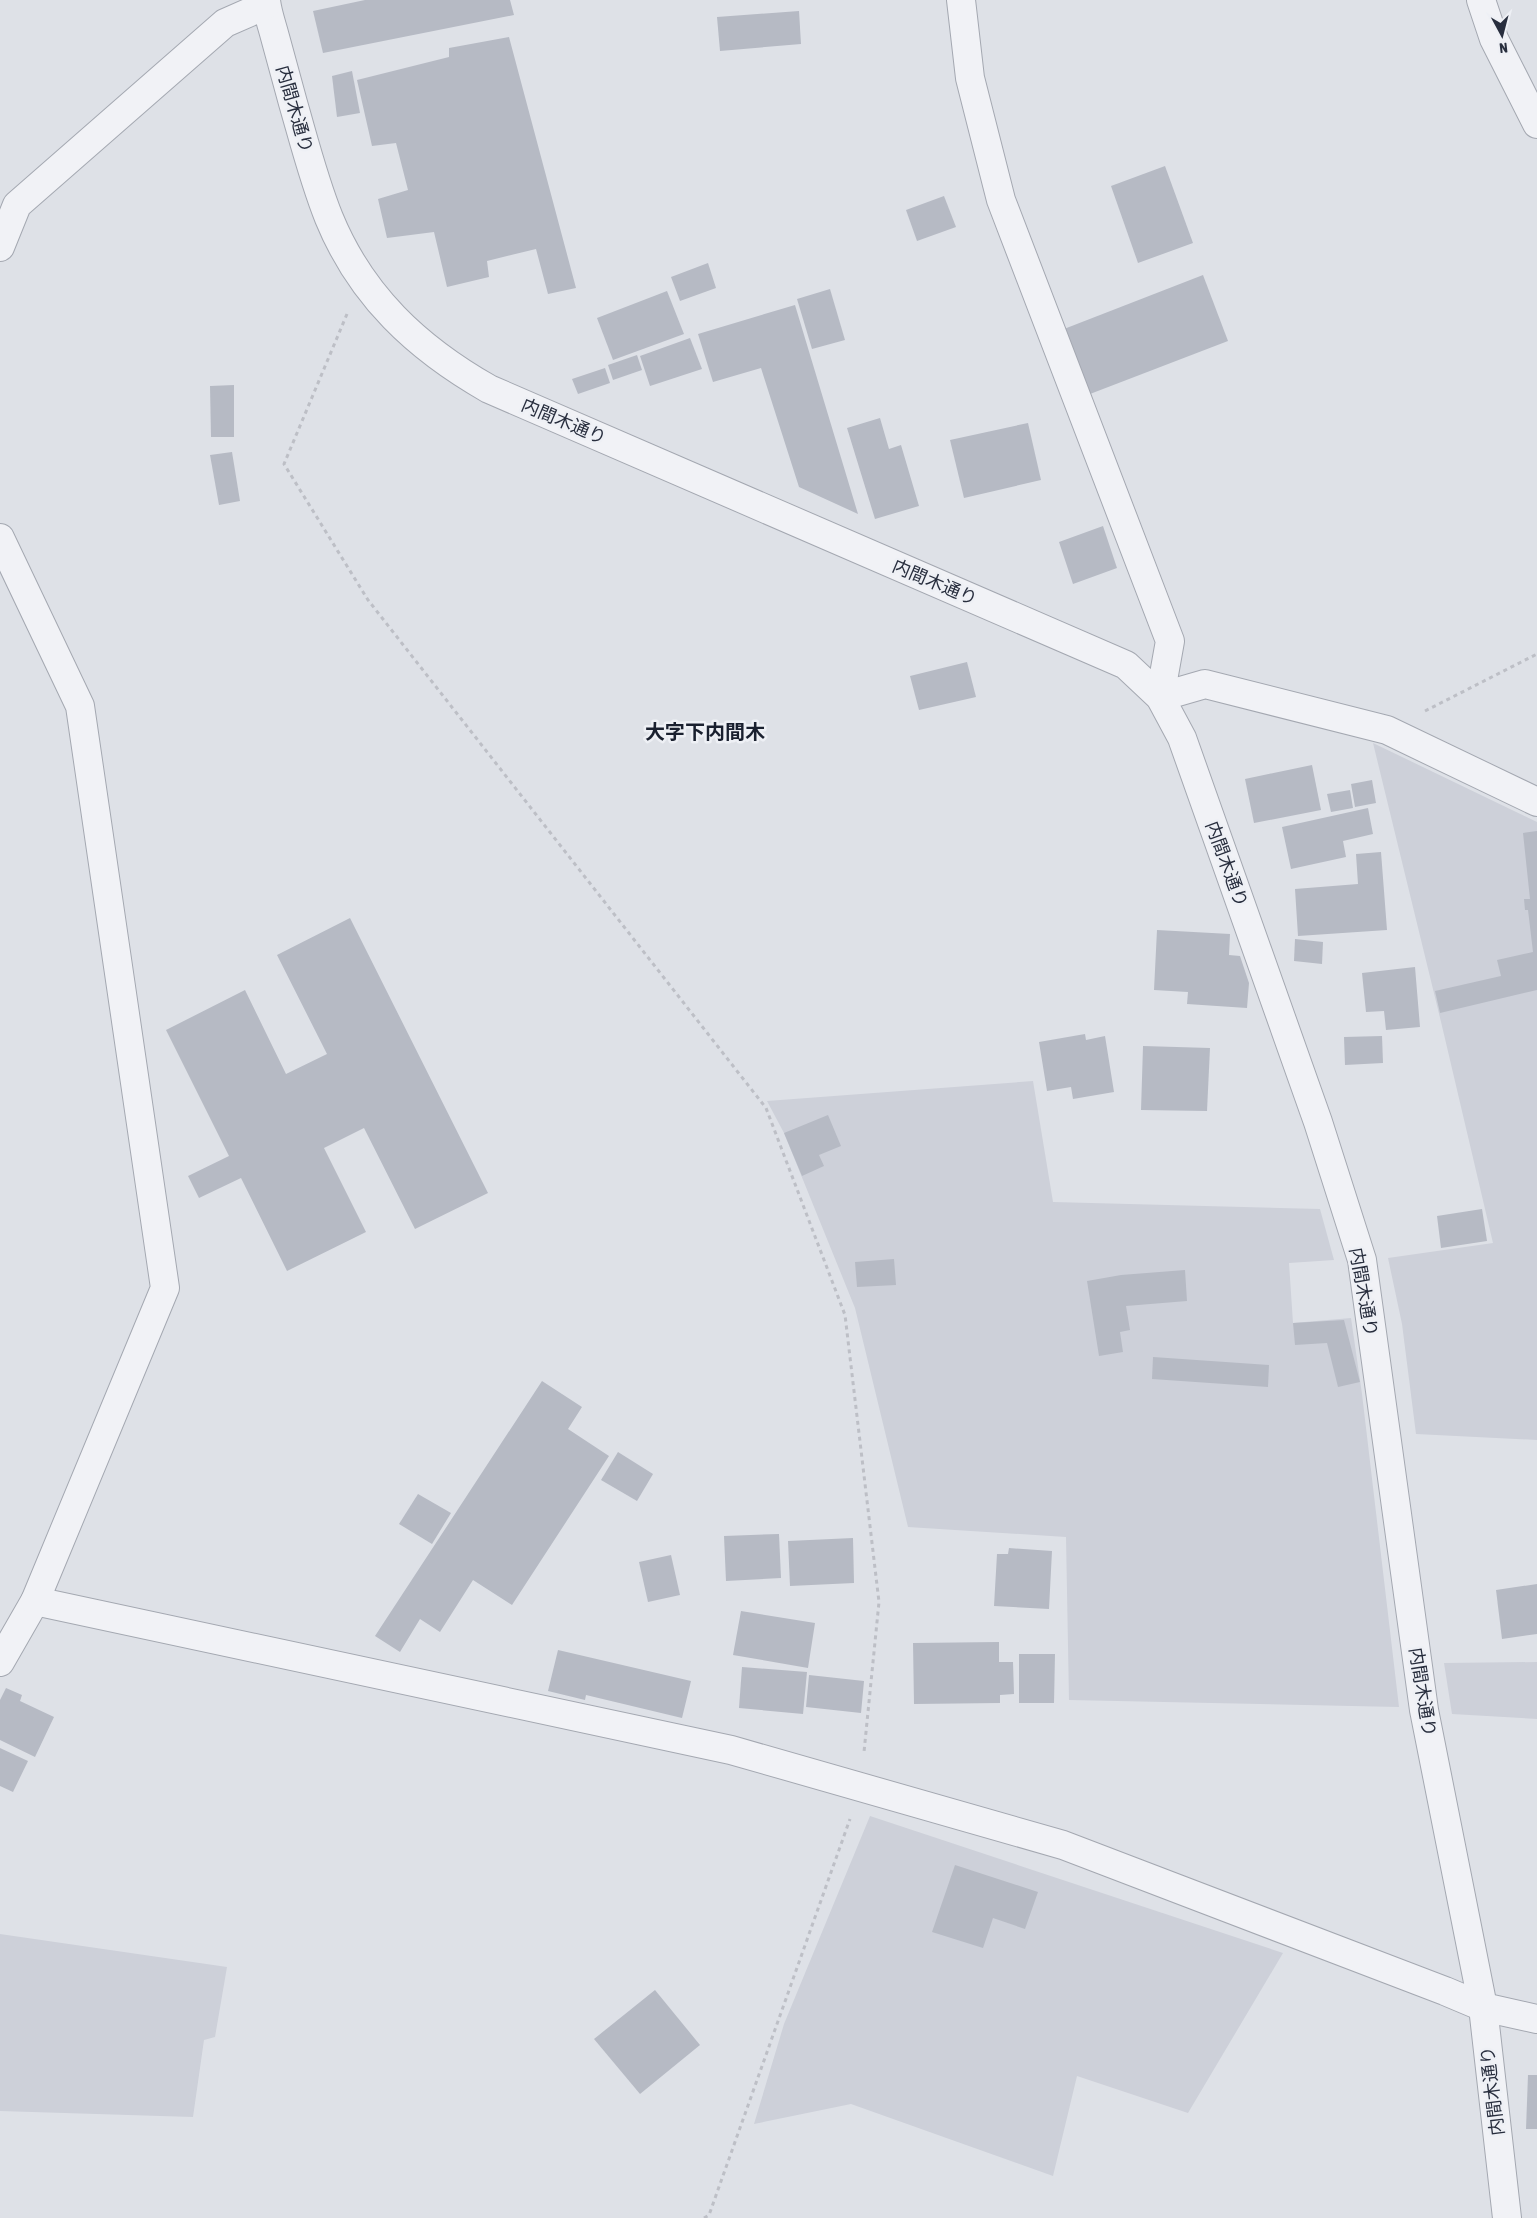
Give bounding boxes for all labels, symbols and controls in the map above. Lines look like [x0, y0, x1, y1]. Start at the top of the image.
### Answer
north arrow [1477, 10, 1527, 60]
text: N [1499, 39, 1509, 56]
street label: 内間木通り [273, 63, 317, 155]
street label: 内間木通り [518, 394, 610, 448]
street label: 内間木通り [889, 555, 981, 609]
district label: 大字下内間木 [645, 720, 765, 743]
street label: 内間木通り [1202, 818, 1252, 910]
street label: 内間木通り [1346, 1246, 1382, 1338]
street label: 内間木通り [1406, 1646, 1440, 1738]
street label: 内間木通り [1476, 2045, 1508, 2137]

